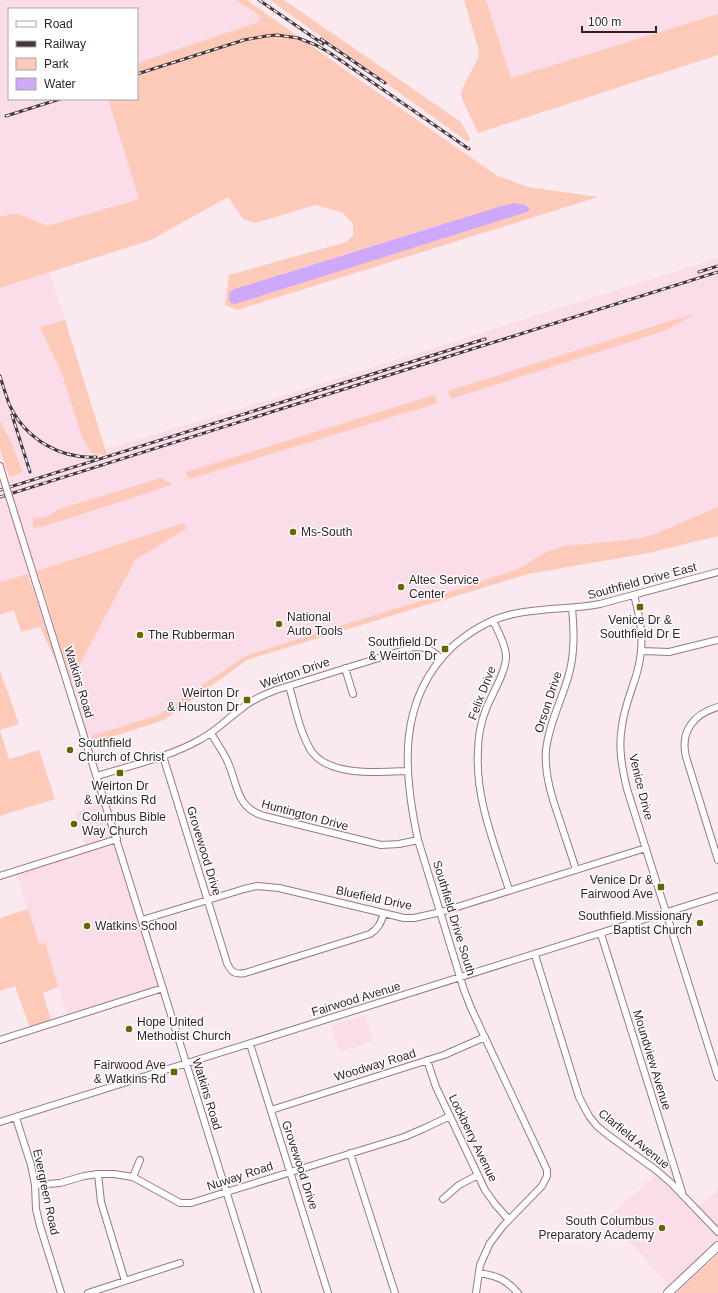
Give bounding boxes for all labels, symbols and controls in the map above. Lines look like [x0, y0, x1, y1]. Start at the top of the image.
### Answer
legend [8, 8, 138, 100]
scale bar [582, 8, 656, 34]
text: 100 m [588, 15, 621, 29]
text: Road [44, 17, 73, 31]
text: Railway [44, 37, 86, 51]
text: Park [44, 57, 70, 71]
text: Water [44, 77, 76, 91]
place label: Ms-South [301, 525, 352, 539]
marker: Ms-South [288, 527, 298, 537]
street label: Southfield Drive East [586, 560, 699, 602]
place label: Altec Service Center [409, 573, 479, 601]
marker: Altec Service Center [396, 582, 406, 592]
marker: Venice Dr & Southfield Dr E [635, 602, 645, 612]
place label: National Auto Tools [287, 610, 343, 638]
place label: Venice Dr & Southfield Dr E [600, 613, 680, 641]
marker: National Auto Tools [274, 619, 284, 629]
place label: The Rubberman [148, 628, 235, 642]
marker: The Rubberman [135, 630, 145, 640]
place label: Southfield Dr & Weirton Dr [368, 635, 437, 663]
street label: Watkins Road [61, 644, 97, 720]
marker: Southfield Dr & Weirton Dr [440, 644, 450, 654]
street label: Weirton Drive [258, 654, 332, 691]
street label: Felix Drive [465, 664, 499, 722]
street label: Orson Drive [531, 669, 565, 735]
place label: Weirton Dr & Houston Dr [167, 686, 239, 714]
marker: Weirton Dr & Houston Dr [242, 695, 252, 705]
place label: Southfield Church of Christ [78, 736, 165, 764]
marker: Southfield Church of Christ [65, 745, 75, 755]
street label: Venice Drive [626, 753, 656, 822]
marker: Weirton Dr & Watkins Rd [115, 768, 125, 778]
place label: Weirton Dr & Watkins Rd [84, 779, 156, 807]
street label: Huntington Drive [260, 797, 350, 833]
street label: Grovewood Drive [184, 805, 224, 898]
place label: Columbus Bible Way Church [82, 810, 166, 838]
marker: Columbus Bible Way Church [69, 819, 79, 829]
street label: Southfield Drive South [430, 859, 478, 977]
place label: Venice Dr & Fairwood Ave [581, 873, 653, 901]
marker: Venice Dr & Fairwood Ave [656, 882, 666, 892]
street label: Bluefield Drive [335, 883, 414, 913]
place label: Southfield Missionary Baptist Church [578, 909, 692, 937]
marker: Southfield Missionary Baptist Church [695, 918, 705, 928]
place label: Watkins School [95, 919, 177, 933]
marker: Watkins School [82, 921, 92, 931]
street label: Fairwood Avenue [310, 979, 403, 1019]
street label: Moundview Avenue [630, 1008, 674, 1112]
place label: Hope United Methodist Church [137, 1015, 231, 1043]
marker: Hope United Methodist Church [124, 1024, 134, 1034]
street label: Woodway Road [333, 1046, 417, 1084]
street label: Watkins Road [189, 1056, 225, 1132]
place label: Fairwood Ave & Watkins Rd [94, 1058, 166, 1086]
marker: Fairwood Ave & Watkins Rd [169, 1067, 179, 1077]
street label: Lockberry Avenue [446, 1092, 500, 1184]
street label: Clarfield Avenue [596, 1106, 673, 1172]
street label: Grovewood Drive [279, 1119, 321, 1212]
street label: Evergreen Road [30, 1148, 62, 1236]
street label: Nuway Road [205, 1159, 275, 1193]
place label: South Columbus Preparatory Academy [539, 1214, 654, 1242]
marker: South Columbus Preparatory Academy [657, 1223, 667, 1233]

